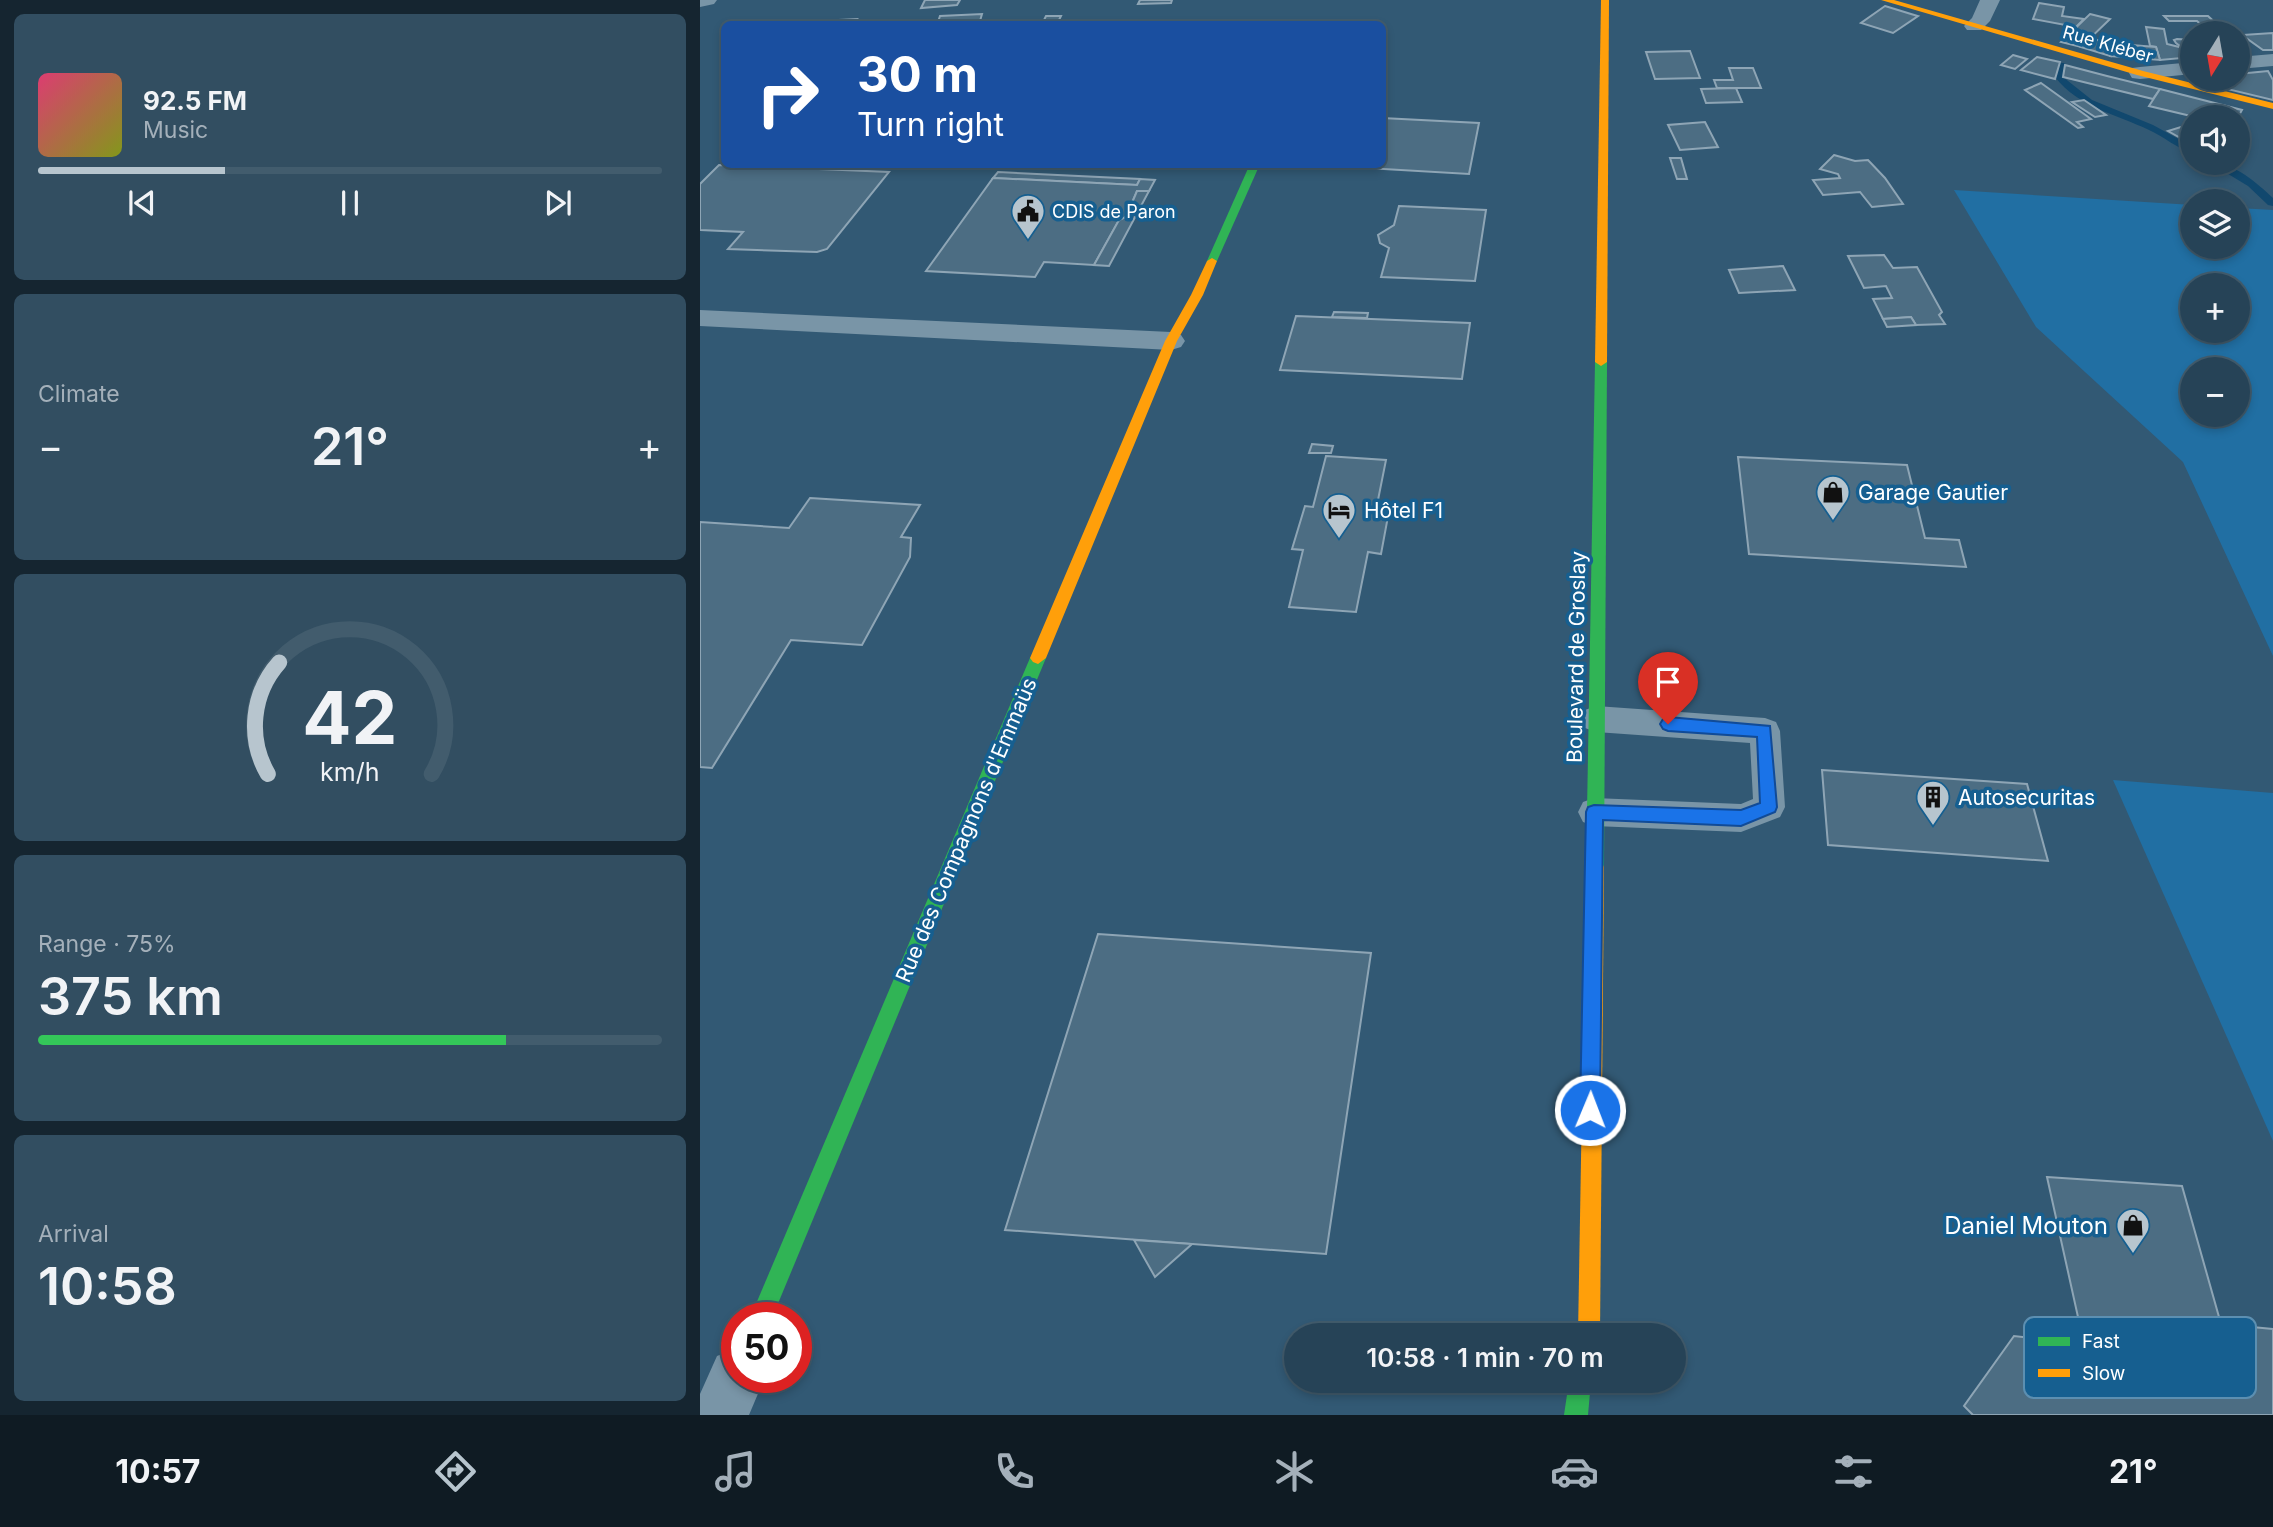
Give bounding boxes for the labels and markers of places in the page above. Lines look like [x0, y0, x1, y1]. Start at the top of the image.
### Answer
public building icon: CDIS de Paron [1009, 192, 1047, 241]
place label: CDIS de Paron [1052, 201, 1176, 222]
shop icon: Garage Gautier [1814, 473, 1852, 522]
place label: Garage Gautier [1858, 480, 2008, 505]
hotel icon: Hôtel F1 [1320, 491, 1358, 540]
place label: Hôtel F1 [1364, 498, 1443, 523]
pin [1638, 652, 1698, 724]
building icon: Autosecuritas [1914, 778, 1952, 827]
place label: Autosecuritas [1958, 785, 2095, 810]
shop icon: Daniel Mouton [2114, 1206, 2152, 1255]
place label: Daniel Mouton [1944, 1211, 2108, 1240]

